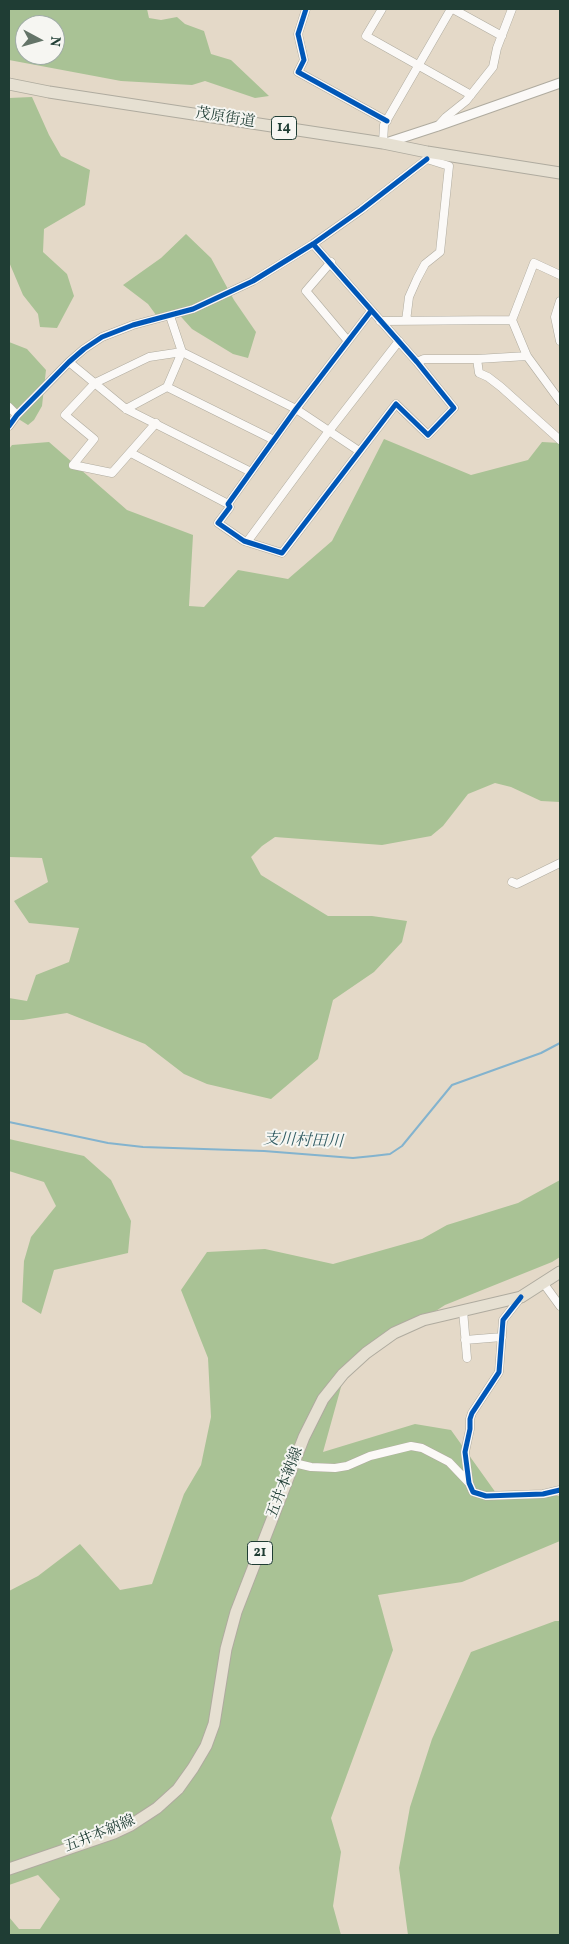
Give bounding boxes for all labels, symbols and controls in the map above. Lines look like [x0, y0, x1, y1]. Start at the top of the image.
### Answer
north arrow [15, 15, 65, 65]
text: N [44, 35, 64, 48]
street label: 茂原街道 [194, 105, 256, 133]
road number: 14 [272, 116, 296, 140]
water label: 支川村田川 [263, 1131, 343, 1153]
street label: 五井本納線 [264, 1445, 308, 1521]
road number: 21 [248, 1542, 272, 1565]
street label: 五井本納線 [62, 1813, 138, 1857]

